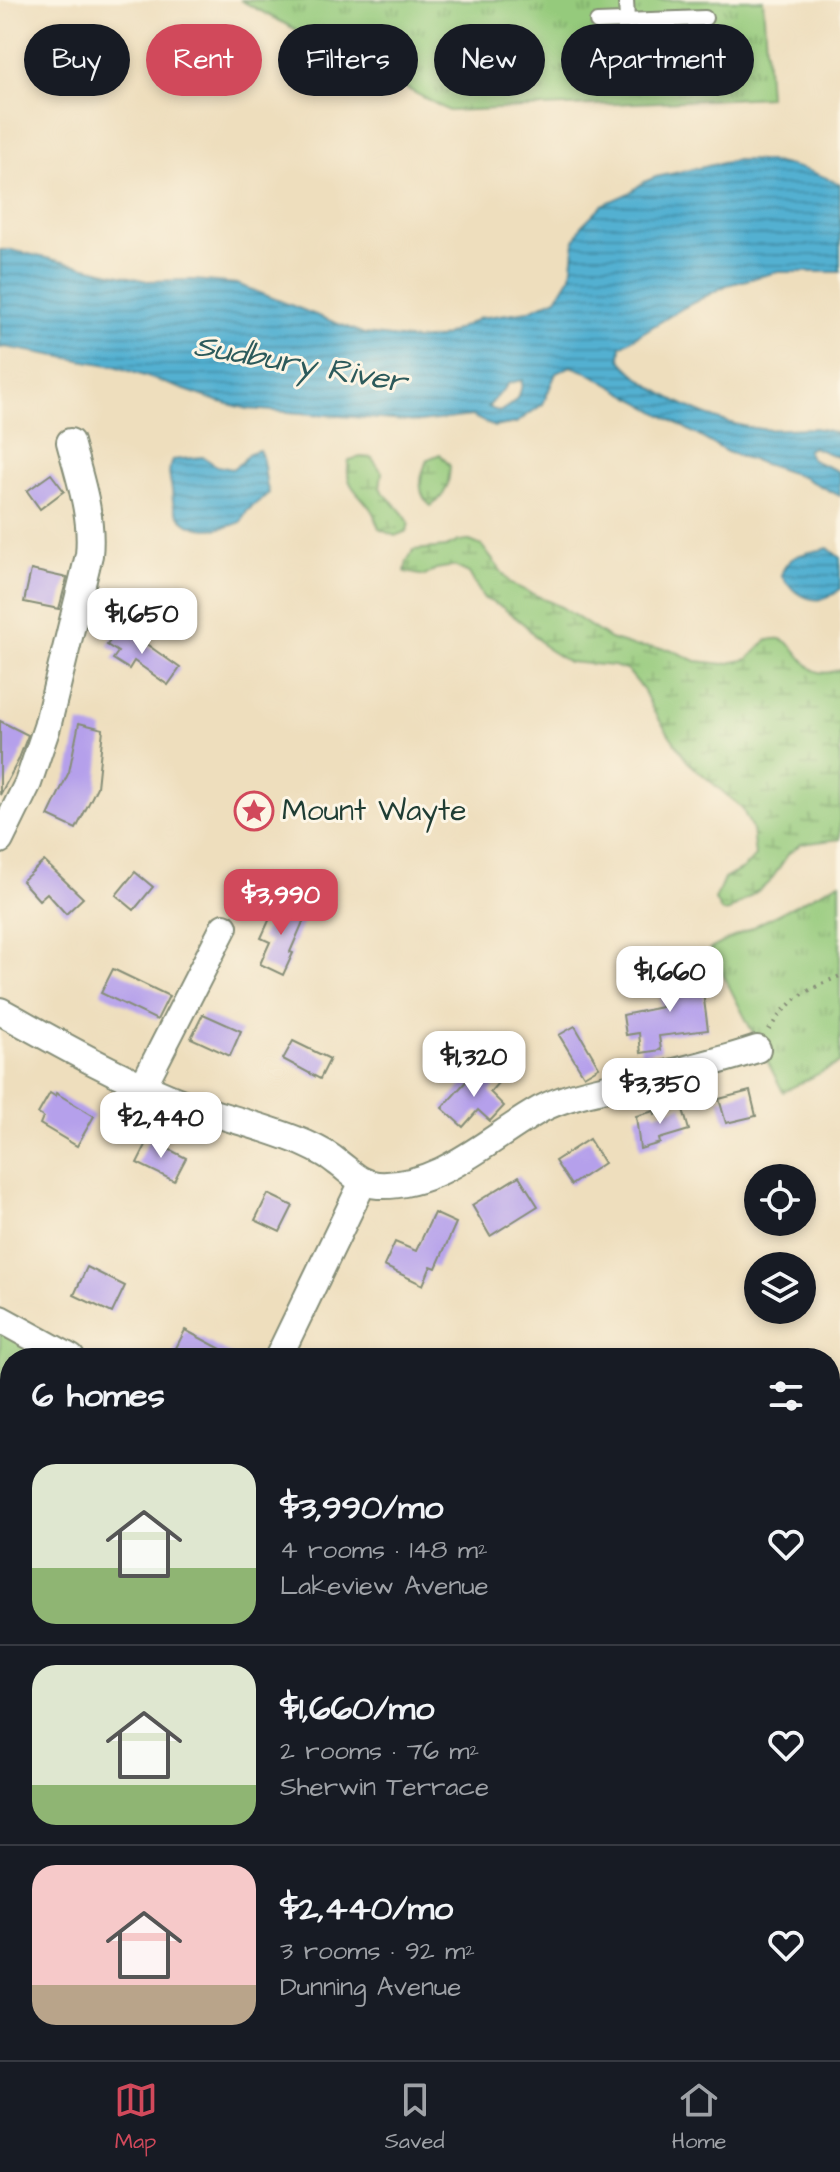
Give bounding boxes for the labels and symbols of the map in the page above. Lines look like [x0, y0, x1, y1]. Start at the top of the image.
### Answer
water label: Sudbury River [190, 323, 413, 406]
pin: $1,650 [77, 588, 207, 656]
place icon: Mount Wayte [233, 790, 275, 832]
place label: Mount Wayte [282, 790, 466, 833]
pin: $3,990 [216, 869, 346, 937]
pin: $1,660 [605, 946, 735, 1014]
pin: $1,320 [409, 1031, 539, 1099]
pin: $3,350 [595, 1058, 725, 1126]
pin: $2,440 [96, 1092, 226, 1160]

